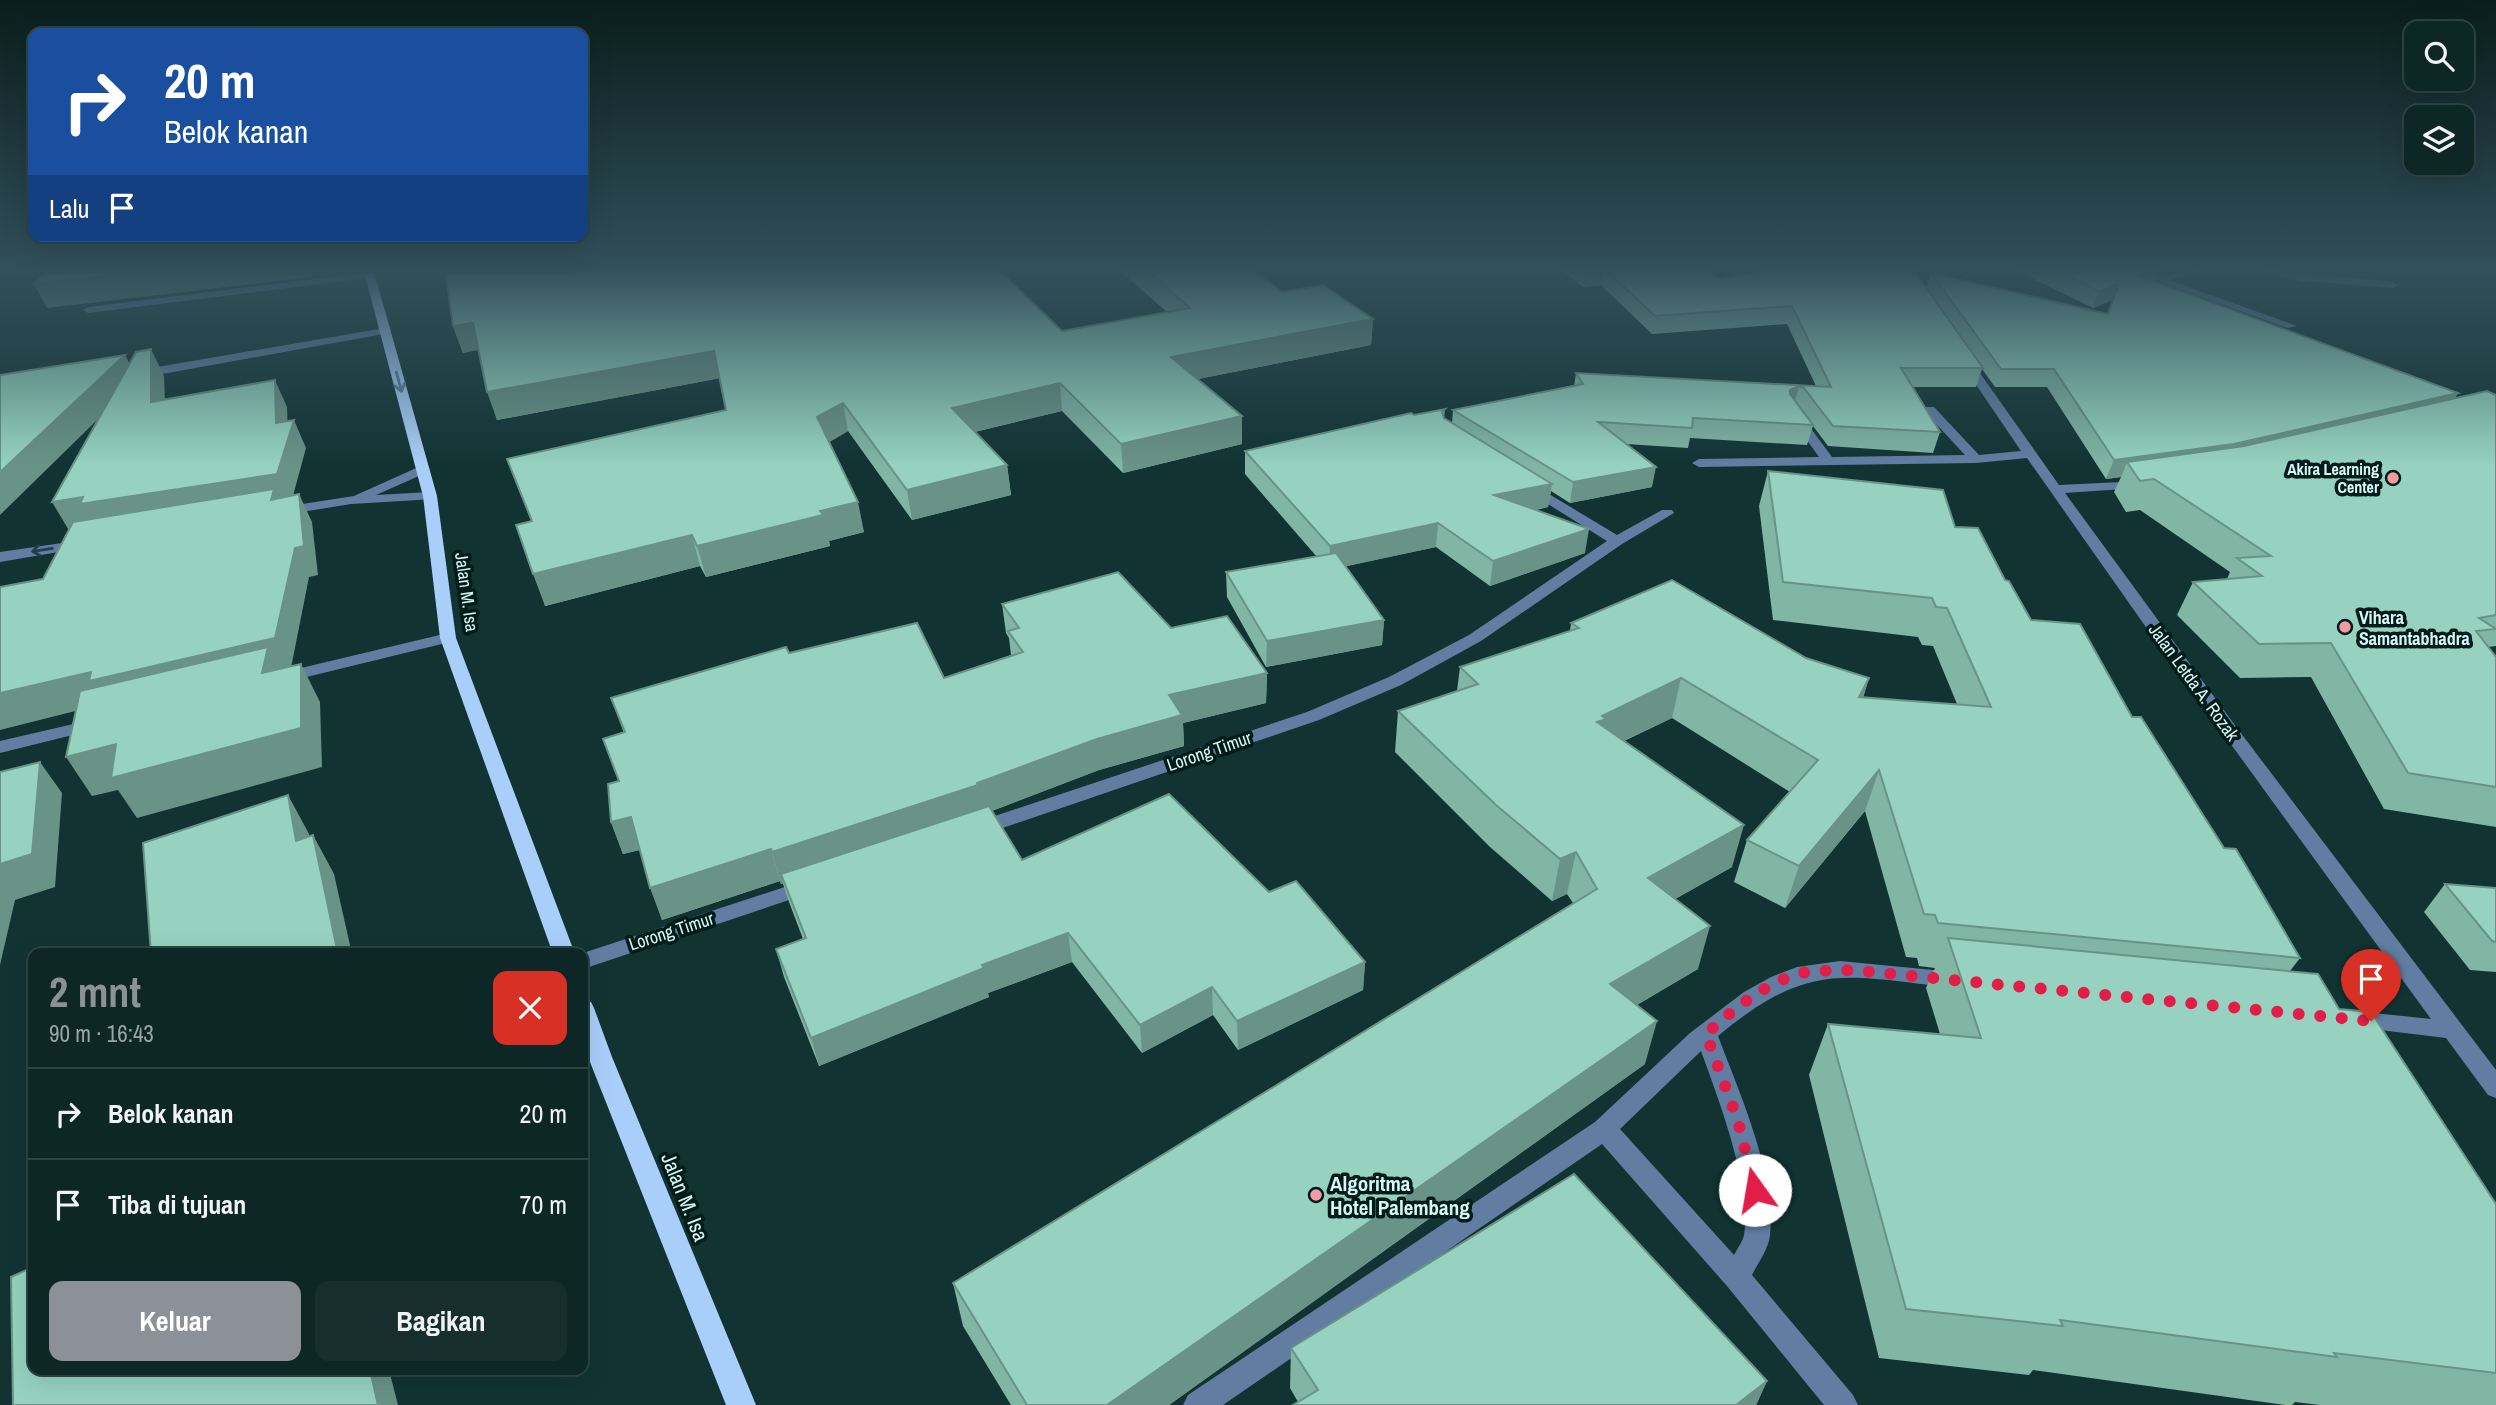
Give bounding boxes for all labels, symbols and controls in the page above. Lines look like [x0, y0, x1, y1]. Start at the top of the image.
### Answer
map controls [2404, 21, 2474, 175]
button: search [2404, 21, 2474, 91]
text: 20 m [164, 47, 256, 113]
icon: right [49, 56, 140, 147]
button: layers [2404, 105, 2474, 175]
text: Belok kanan [164, 110, 308, 153]
icon: arrive [103, 189, 141, 227]
text: Lalu [49, 191, 89, 226]
one-way arrow [393, 370, 406, 392]
place label: Akira Learning Center [2287, 458, 2380, 498]
marker: Akira Learning Center [2385, 470, 2401, 486]
one-way arrow [31, 544, 54, 557]
street label: Jalan M. Isa [449, 551, 485, 633]
place label: Vihara Samantabhadra [2359, 605, 2471, 651]
street label: Jalan Letda A. Rozak [2143, 618, 2245, 746]
marker: Vihara Samantabhadra [2337, 619, 2353, 635]
street label: Lorong Timur [1163, 725, 1255, 777]
street label: Lorong Timur [625, 905, 717, 956]
pin [2341, 949, 2401, 1021]
icon: arrive [2352, 960, 2390, 998]
text: 2 mnt [49, 964, 141, 1020]
button: close [493, 971, 567, 1045]
text: 90 m · 16:43 [49, 1018, 154, 1049]
icon: right [49, 1095, 87, 1133]
text: Belok kanan [108, 1096, 234, 1131]
text: 20 m [520, 1096, 567, 1131]
street label: Jalan M. Isa [654, 1149, 716, 1246]
position arrow [1718, 1153, 1792, 1227]
place label: Algoritma Hotel Palembang [1330, 1169, 1470, 1222]
icon: arrive [49, 1186, 87, 1224]
text: Tiba di tujuan [108, 1187, 246, 1222]
text: 70 m [520, 1187, 567, 1222]
marker: Algoritma Hotel Palembang [1308, 1187, 1324, 1203]
button: Keluar [49, 1281, 301, 1361]
button: Bagikan [315, 1281, 567, 1361]

